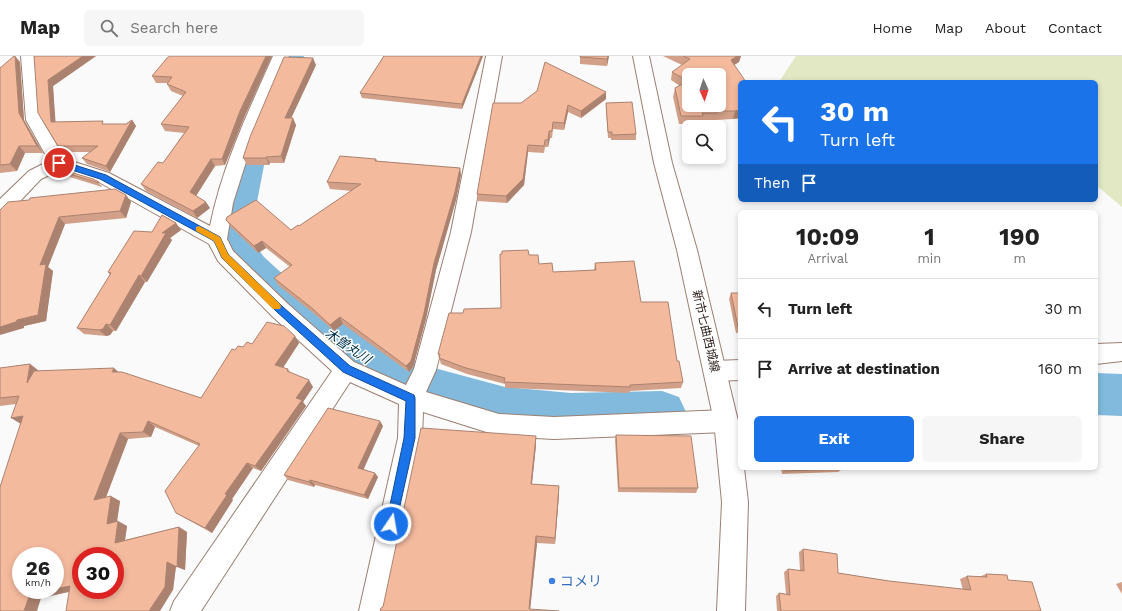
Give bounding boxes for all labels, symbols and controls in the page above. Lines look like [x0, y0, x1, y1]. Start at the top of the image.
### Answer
search box [84, 10, 364, 46]
text: Map [20, 16, 60, 39]
icon: search [98, 17, 120, 39]
text: Search here [130, 19, 218, 37]
text: Home [872, 20, 912, 36]
text: Map [934, 20, 963, 36]
text: About [985, 20, 1026, 36]
text: Contact [1048, 20, 1102, 36]
north arrow [682, 68, 726, 112]
map controls [682, 68, 726, 164]
text: 30 m [820, 95, 889, 128]
icon: left [754, 96, 806, 148]
button: search [682, 120, 726, 164]
text: Turn left [820, 129, 895, 150]
pin [42, 146, 76, 180]
icon: arrive [48, 152, 70, 174]
icon: arrive [798, 172, 820, 194]
text: Then [754, 174, 790, 192]
text: 10:09 [796, 223, 859, 251]
text: 1 [924, 223, 935, 251]
text: 190 [999, 223, 1040, 251]
text: Arrival [807, 251, 848, 266]
text: min [917, 251, 941, 266]
text: m [1013, 251, 1026, 266]
street label: 新市七曲西城線 [690, 288, 722, 374]
icon: left [754, 298, 776, 320]
text: Turn left [788, 300, 852, 318]
text: 30 m [1045, 300, 1082, 318]
water label: 木曽丸川 [322, 325, 375, 368]
icon: arrive [754, 358, 776, 380]
text: Arrive at destination [788, 360, 940, 378]
text: 160 m [1038, 360, 1082, 378]
button: Exit [754, 416, 914, 462]
button: Share [922, 416, 1082, 462]
position arrow [370, 503, 412, 545]
speed limit sign: 30 [72, 547, 124, 599]
text: 26 [26, 556, 50, 580]
place label: コメリ [560, 573, 602, 589]
marker: コメリ [547, 576, 557, 586]
text: km/h [25, 577, 51, 588]

